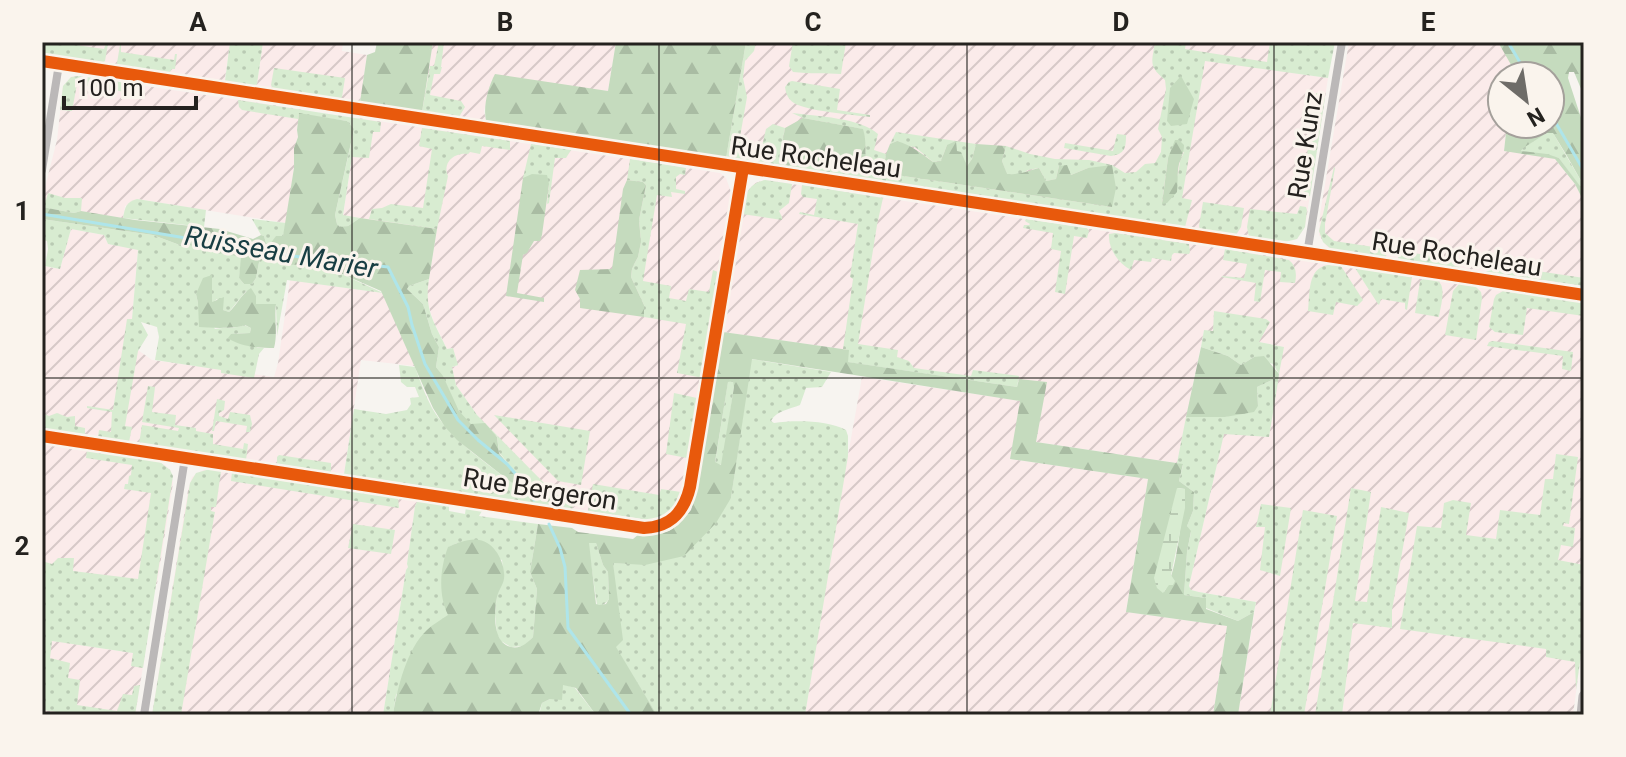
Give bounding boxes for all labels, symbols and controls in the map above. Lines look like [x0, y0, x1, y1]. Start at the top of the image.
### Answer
text: A [189, 7, 207, 37]
text: B [497, 7, 513, 37]
text: C [804, 7, 822, 37]
text: D [1113, 7, 1129, 37]
text: E [1421, 7, 1436, 37]
scale bar [64, 60, 196, 110]
north arrow [1486, 60, 1566, 140]
text: 100 m [76, 74, 143, 102]
street label: Rue Kunz [1282, 89, 1328, 201]
text: N [1523, 102, 1549, 132]
street label: Rue Rocheleau [729, 130, 903, 184]
text: 1 [15, 196, 29, 226]
water label: Ruisseau Marier [182, 219, 381, 285]
street label: Rue Rocheleau [1370, 226, 1544, 282]
street label: Rue Bergeron [461, 462, 619, 516]
text: 2 [15, 531, 29, 561]

